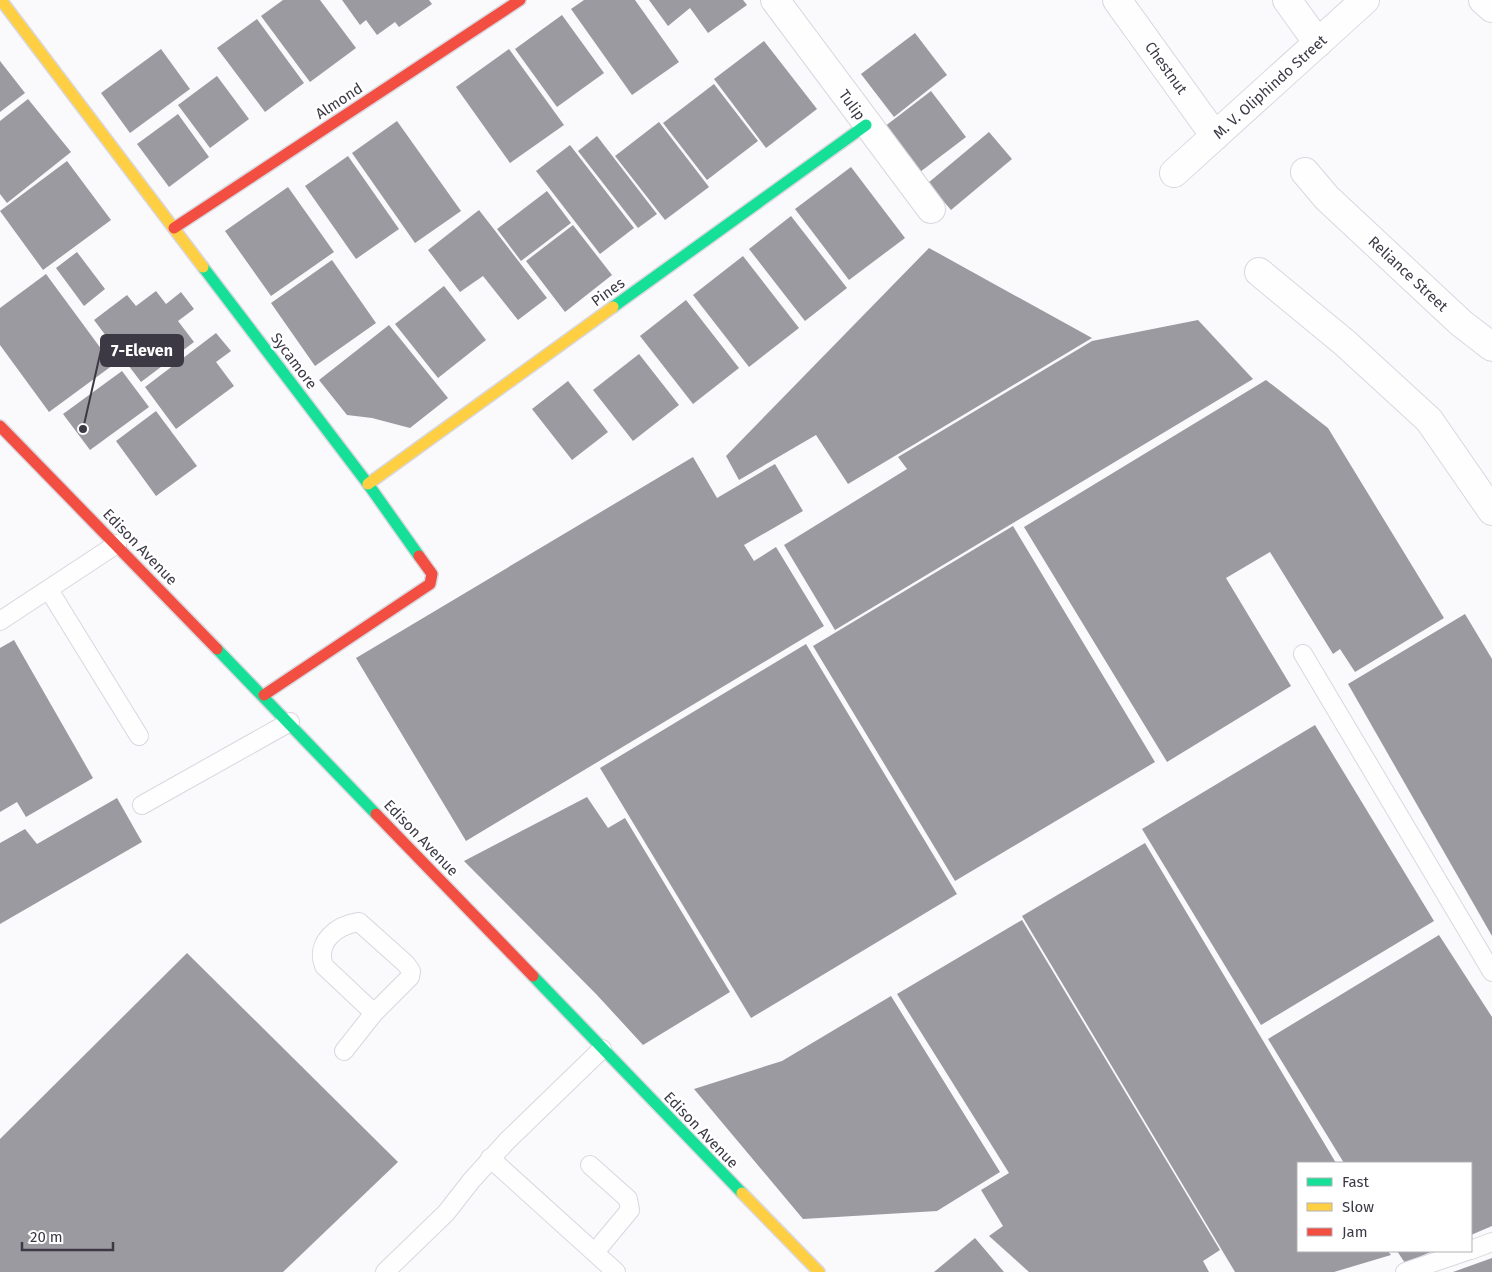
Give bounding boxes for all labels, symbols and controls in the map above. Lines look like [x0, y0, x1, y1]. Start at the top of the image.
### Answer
street label: M. V. Oliphindo Street [1210, 31, 1331, 143]
street label: Chestnut [1141, 38, 1191, 98]
street label: Almond [312, 79, 366, 123]
street label: Tulip [835, 86, 869, 124]
street label: Reliance Street [1364, 233, 1452, 316]
street label: Pines [588, 274, 628, 310]
street label: Sycamore [267, 329, 321, 393]
callout: 7-Eleven [101, 335, 183, 366]
text: 7-Eleven [111, 341, 173, 360]
street label: Edison Avenue [99, 505, 181, 589]
street label: Edison Avenue [380, 796, 462, 880]
street label: Edison Avenue [660, 1088, 742, 1172]
legend [1297, 1162, 1472, 1252]
text: Fast [1342, 1173, 1369, 1191]
text: Slow [1342, 1198, 1374, 1216]
scale bar [22, 1220, 114, 1252]
text: Jam [1342, 1223, 1368, 1241]
text: 20 m [30, 1228, 63, 1246]

